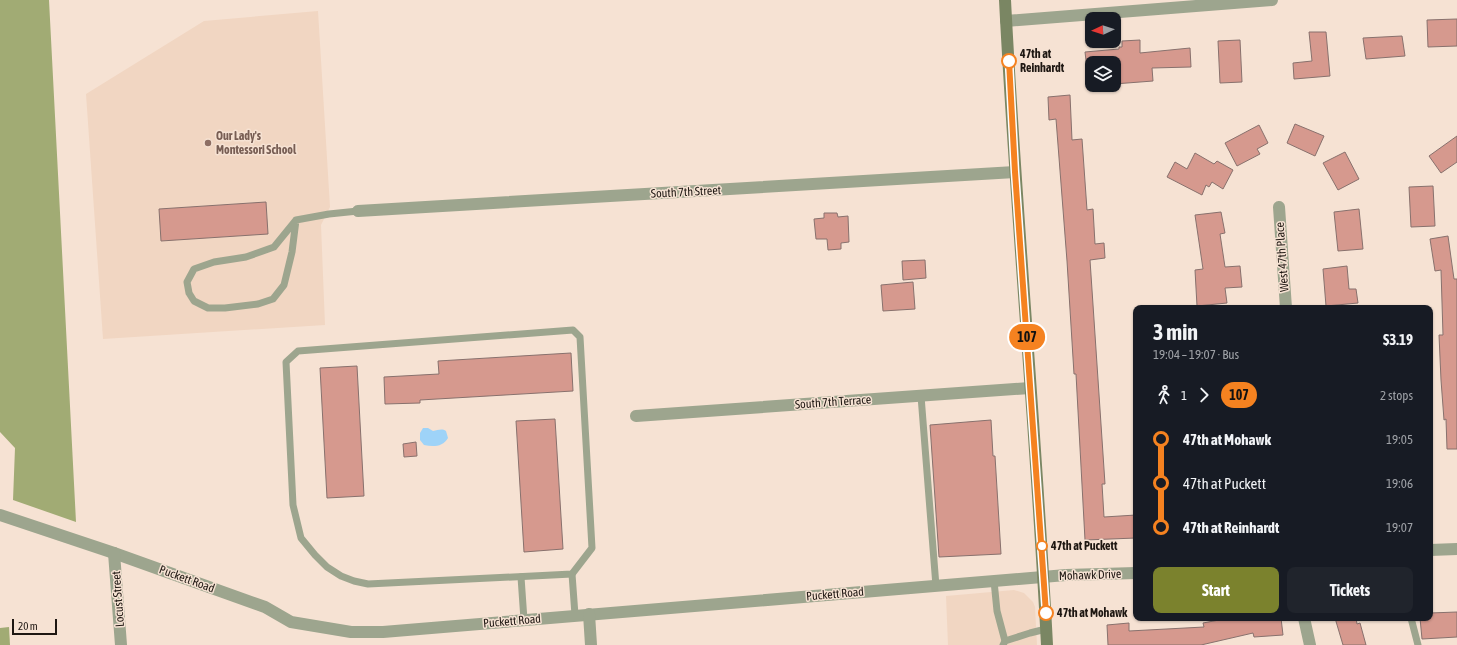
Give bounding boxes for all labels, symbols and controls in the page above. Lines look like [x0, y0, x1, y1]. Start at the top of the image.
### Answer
north arrow [1085, 12, 1121, 48]
map controls [1085, 12, 1121, 92]
place label: 47th at Reinhardt [1019, 47, 1065, 75]
marker: 47th at Reinhardt [1001, 53, 1017, 69]
button: layers [1085, 56, 1121, 92]
place label: Our Lady's Montessori School [216, 129, 297, 157]
marker: Our Lady's Montessori School [203, 138, 213, 148]
street label: South 7th Street [651, 183, 722, 201]
street label: West 47th Place [1273, 222, 1291, 292]
text: 3 min [1153, 319, 1198, 345]
line badge: 107 [1004, 324, 1050, 350]
text: 107 [1017, 329, 1037, 345]
text: $3.19 [1383, 331, 1413, 348]
text: 19:04 – 19:07 · Bus [1153, 347, 1239, 362]
icon: walk [1153, 384, 1175, 406]
icon: forward [1193, 384, 1215, 406]
text: 107 [1229, 387, 1249, 403]
text: 1 [1181, 388, 1187, 403]
text: 2 stops [1380, 388, 1413, 403]
street label: South 7th Terrace [794, 392, 872, 412]
text: 47th at Mohawk [1183, 431, 1271, 448]
text: 19:05 [1386, 432, 1413, 447]
text: 47th at Puckett [1183, 475, 1266, 492]
text: 19:06 [1386, 476, 1413, 491]
text: 47th at Reinhardt [1183, 519, 1279, 536]
text: 19:07 [1386, 520, 1413, 535]
place label: 47th at Puckett [1050, 539, 1118, 553]
marker: 47th at Puckett [1036, 540, 1048, 552]
street label: Puckett Road [157, 562, 217, 596]
street label: Mohawk Drive [1059, 567, 1121, 583]
button: Start [1153, 567, 1279, 613]
button: Tickets [1287, 567, 1413, 613]
street label: Locust Street [109, 570, 127, 628]
street label: Puckett Road [805, 584, 865, 604]
marker: 47th at Mohawk [1038, 605, 1054, 621]
place label: 47th at Mohawk [1056, 606, 1128, 620]
street label: Puckett Road [482, 611, 542, 631]
scale bar [12, 617, 57, 636]
text: 20 m [18, 620, 38, 632]

